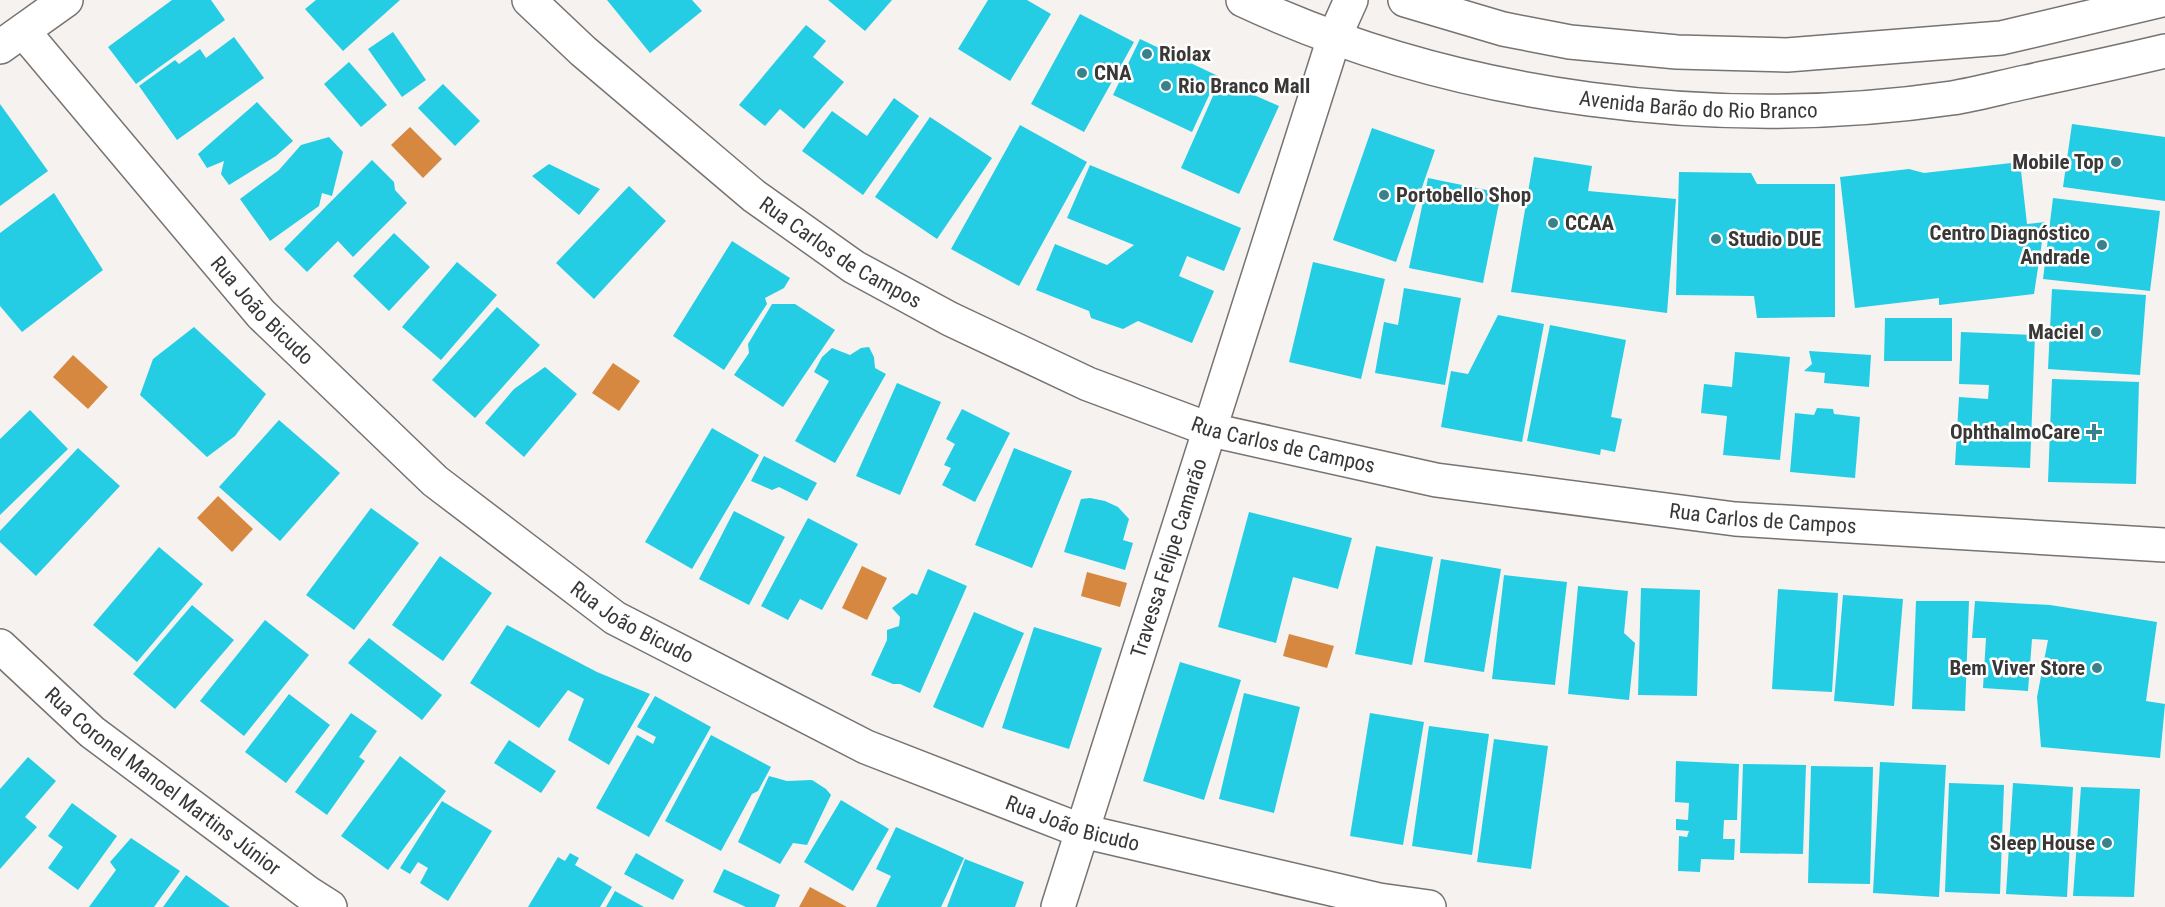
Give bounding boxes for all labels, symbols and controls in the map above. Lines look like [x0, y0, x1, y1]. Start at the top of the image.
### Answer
place label: Riolax [1159, 42, 1212, 66]
marker: Riolax [1140, 47, 1154, 61]
place label: CNA [1094, 61, 1132, 85]
marker: CNA [1075, 66, 1089, 80]
place label: Rio Branco Mall [1178, 74, 1310, 98]
marker: Rio Branco Mall [1159, 79, 1173, 93]
street label: Avenida Barão do Rio Branco [1578, 86, 1818, 123]
place label: Mobile Top [2012, 150, 2104, 174]
marker: Mobile Top [2109, 155, 2123, 169]
place label: Portobello Shop [1396, 183, 1531, 207]
marker: Portobello Shop [1377, 188, 1391, 202]
street label: Rua Carlos de Campos [755, 192, 925, 313]
place label: CCAA [1565, 211, 1614, 235]
marker: CCAA [1546, 216, 1560, 230]
place label: Centro Diagnóstico Andrade [1930, 221, 2090, 269]
place label: Studio DUE [1728, 227, 1821, 251]
marker: Studio DUE [1709, 232, 1723, 246]
marker: Centro Diagnóstico Andrade [2095, 238, 2109, 252]
street label: Rua João Bicudo [206, 252, 318, 370]
place label: Maciel [2028, 320, 2084, 344]
marker: Maciel [2089, 325, 2103, 339]
street label: Rua Carlos de Campos [1188, 412, 1377, 478]
place label: OphthalmoCare [1950, 420, 2080, 444]
marker: OphthalmoCare [2085, 423, 2103, 441]
street label: Travessa Felipe Camarão [1126, 456, 1212, 661]
street label: Rua Carlos de Campos [1668, 499, 1857, 538]
street label: Rua João Bicudo [566, 576, 697, 668]
place label: Bem Viver Store [1949, 656, 2085, 680]
marker: Bem Viver Store [2090, 661, 2104, 675]
street label: Rua Coronel Manoel Martins Júnior [40, 682, 285, 880]
street label: Rua João Bicudo [1002, 791, 1142, 856]
place label: Sleep House [1990, 831, 2095, 855]
marker: Sleep House [2100, 836, 2114, 850]

